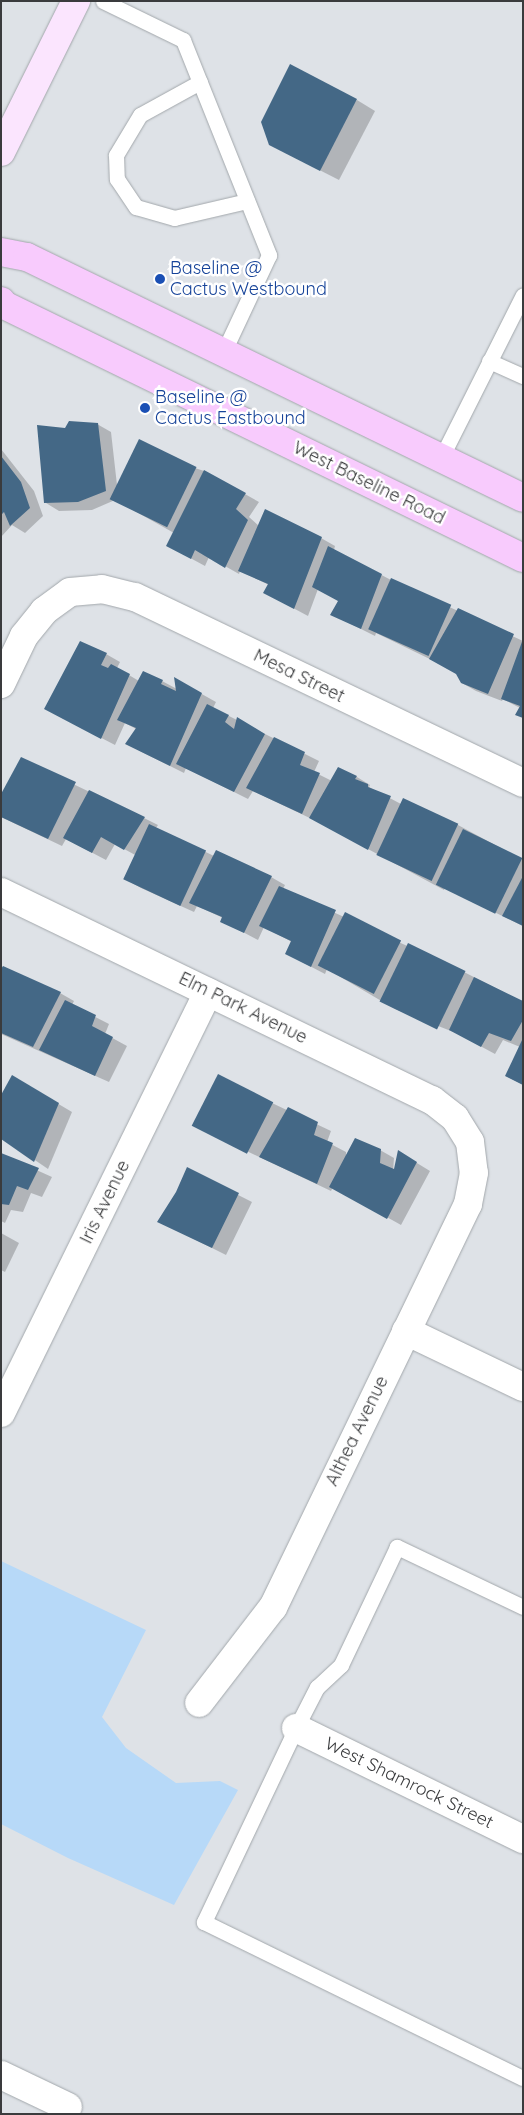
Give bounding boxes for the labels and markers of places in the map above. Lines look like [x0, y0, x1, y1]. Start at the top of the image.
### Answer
place label: Baseline @ Cactus Westbound [170, 258, 327, 300]
marker: Baseline @ Cactus Westbound [154, 273, 166, 285]
place label: Baseline @ Cactus Eastbound [155, 387, 306, 429]
marker: Baseline @ Cactus Eastbound [139, 402, 151, 414]

